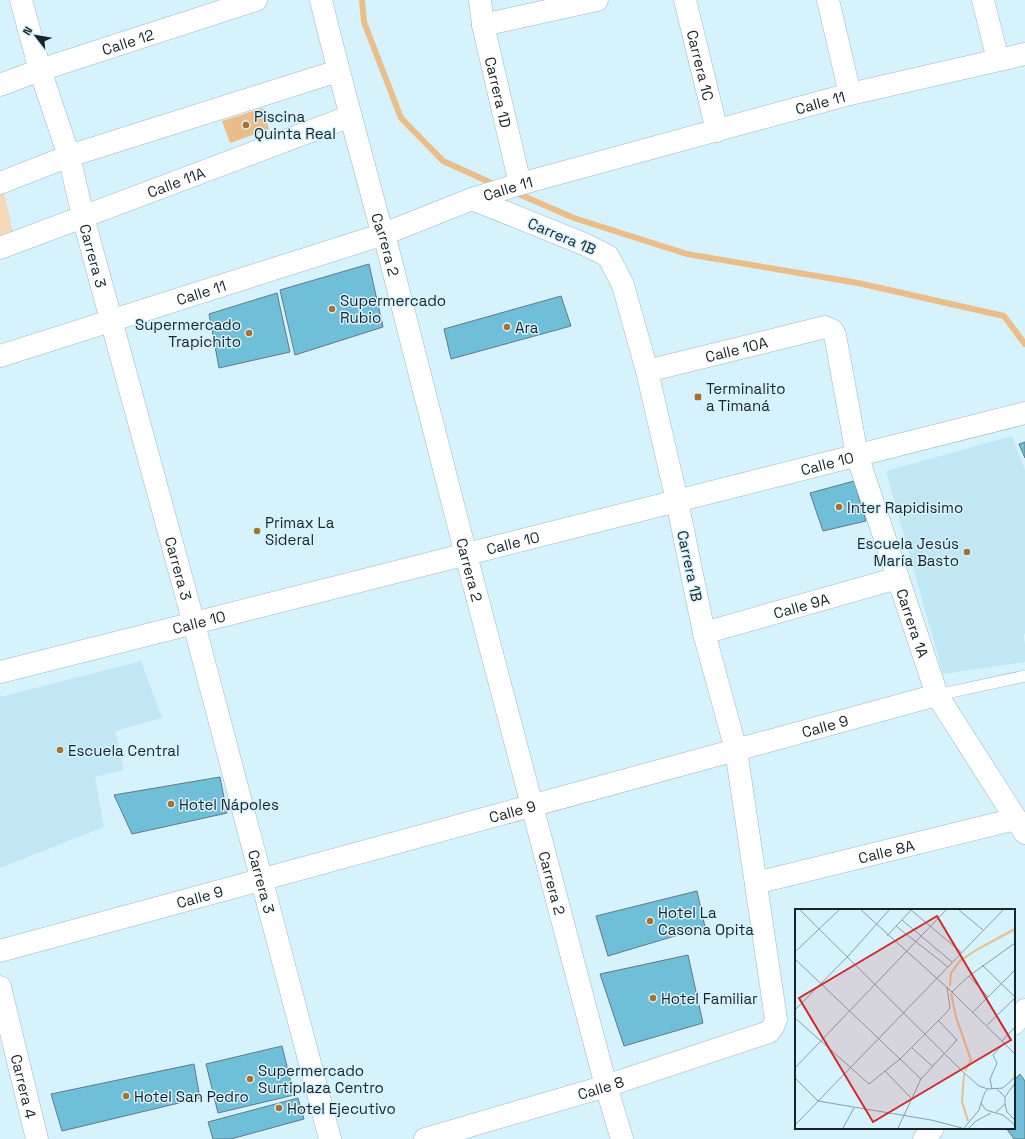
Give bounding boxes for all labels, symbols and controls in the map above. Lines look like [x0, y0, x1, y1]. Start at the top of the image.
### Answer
north arrow [16, 16, 56, 56]
text: N [20, 24, 35, 38]
street label: Calle 12 [99, 24, 156, 59]
street label: Carrera 1C [683, 28, 719, 102]
street label: Carrera 1D [481, 55, 516, 129]
street label: Calle 11 [793, 86, 847, 118]
place label: Piscina Quinta Real [254, 107, 336, 143]
marker: Piscina Quinta Real [241, 120, 251, 130]
street label: Calle 11A [144, 162, 208, 201]
street label: Calle 11 [481, 172, 535, 205]
street label: Carrera 2 [368, 211, 404, 278]
street label: Carrera 1B [525, 213, 599, 259]
street label: Carrera 3 [76, 222, 111, 290]
street label: Calle 11 [174, 275, 228, 309]
place label: Supermercado Rubio [340, 291, 446, 327]
marker: Supermercado Rubio [327, 304, 337, 314]
place label: Supermercado Trapichito [135, 315, 241, 351]
place label: Ara [515, 318, 539, 337]
marker: Ara [502, 322, 512, 332]
marker: Supermercado Trapichito [244, 328, 254, 338]
street label: Calle 10A [703, 332, 770, 366]
place label: Terminalito a Timaná [706, 379, 786, 415]
marker: Terminalito a Timaná [693, 392, 703, 402]
street label: Calle 10 [798, 447, 856, 479]
place label: Inter Rapidisimo [847, 498, 963, 517]
marker: Inter Rapidisimo [834, 502, 844, 512]
place label: Primax La Sideral [265, 513, 335, 549]
marker: Primax La Sideral [252, 526, 262, 536]
street label: Calle 10 [484, 527, 542, 558]
street label: Carrera 1B [673, 529, 707, 603]
street label: Carrera 3 [161, 534, 197, 602]
place label: Escuela Jesús María Basto [857, 534, 959, 570]
street label: Carrera 2 [452, 536, 487, 604]
marker: Escuela Jesús María Basto [962, 547, 972, 557]
street label: Carrera 1A [893, 586, 934, 661]
street label: Calle 9A [771, 588, 832, 622]
street label: Calle 10 [170, 606, 227, 638]
street label: Calle 9 [799, 710, 850, 741]
place label: Escuela Central [68, 741, 180, 760]
marker: Escuela Central [55, 745, 65, 755]
place label: Hotel Nápoles [179, 795, 279, 814]
street label: Calle 9 [487, 796, 538, 826]
marker: Hotel Nápoles [166, 799, 176, 809]
street label: Calle 8A [856, 835, 917, 867]
street label: Carrera 3 [244, 847, 279, 915]
street label: Carrera 2 [535, 849, 570, 917]
street label: Calle 9 [174, 881, 225, 912]
place label: Hotel La Casona Opita [658, 903, 754, 939]
inset map [795, 909, 1015, 1129]
marker: Hotel La Casona Opita [645, 916, 655, 926]
place label: Hotel Familiar [661, 989, 758, 1008]
marker: Hotel Familiar [648, 993, 658, 1003]
street label: Carrera 4 [7, 1052, 41, 1120]
place label: Supermercado Surtiplaza Centro [258, 1061, 384, 1097]
street label: Calle 8 [575, 1071, 626, 1103]
marker: Supermercado Surtiplaza Centro [245, 1074, 255, 1084]
place label: Hotel San Pedro [134, 1087, 249, 1106]
marker: Hotel San Pedro [121, 1091, 131, 1101]
place label: Hotel Ejecutivo [287, 1099, 396, 1118]
marker: Hotel Ejecutivo [274, 1103, 284, 1113]

